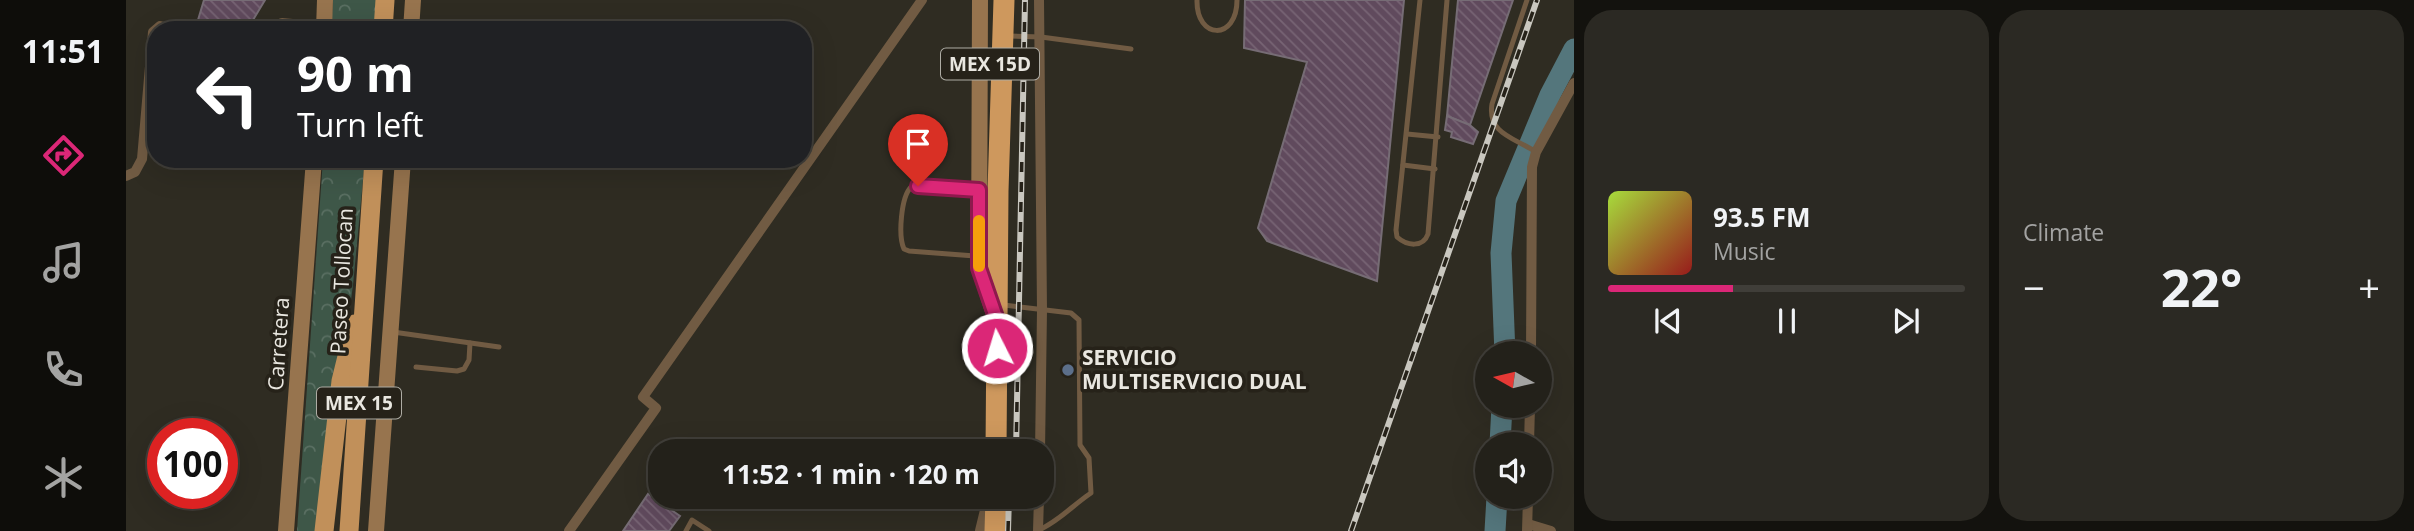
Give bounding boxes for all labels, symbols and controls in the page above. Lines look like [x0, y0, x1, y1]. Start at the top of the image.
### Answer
text: 11:51 [22, 29, 104, 72]
text: 90 m [297, 40, 414, 106]
road number: MEX 15D [941, 48, 1039, 80]
icon: left [182, 49, 273, 140]
text: Turn left [297, 103, 423, 146]
pin [888, 114, 948, 186]
icon: arrive [899, 125, 937, 163]
icon: directions [39, 131, 88, 180]
text: 93.5 FM [1713, 199, 1811, 235]
street label: Paseo Tollocan [323, 207, 359, 355]
text: Climate [2023, 216, 2104, 248]
text: Music [1713, 235, 1776, 267]
icon: music [39, 238, 88, 287]
text: 22° [2161, 251, 2242, 322]
text: − [2023, 261, 2045, 313]
text: + [2358, 261, 2380, 313]
street label: Carretera [261, 296, 295, 391]
icon: previous [1649, 302, 1687, 340]
icon: pause [1768, 302, 1806, 340]
icon: next [1887, 302, 1925, 340]
position arrow [960, 311, 1034, 385]
north arrow [1475, 341, 1552, 418]
map controls [1475, 341, 1552, 509]
place label: SERVICIO MULTISERVICIO DUAL [1082, 343, 1307, 395]
icon: phone [39, 345, 88, 394]
marker: SERVICIO MULTISERVICIO DUAL [1060, 362, 1076, 378]
road number: MEX 15 [317, 388, 401, 418]
speed limit sign: 100 [147, 418, 238, 509]
button: sound [1475, 432, 1552, 509]
icon: climate [39, 453, 88, 502]
text: 11:52 · 1 min · 120 m [722, 456, 980, 492]

